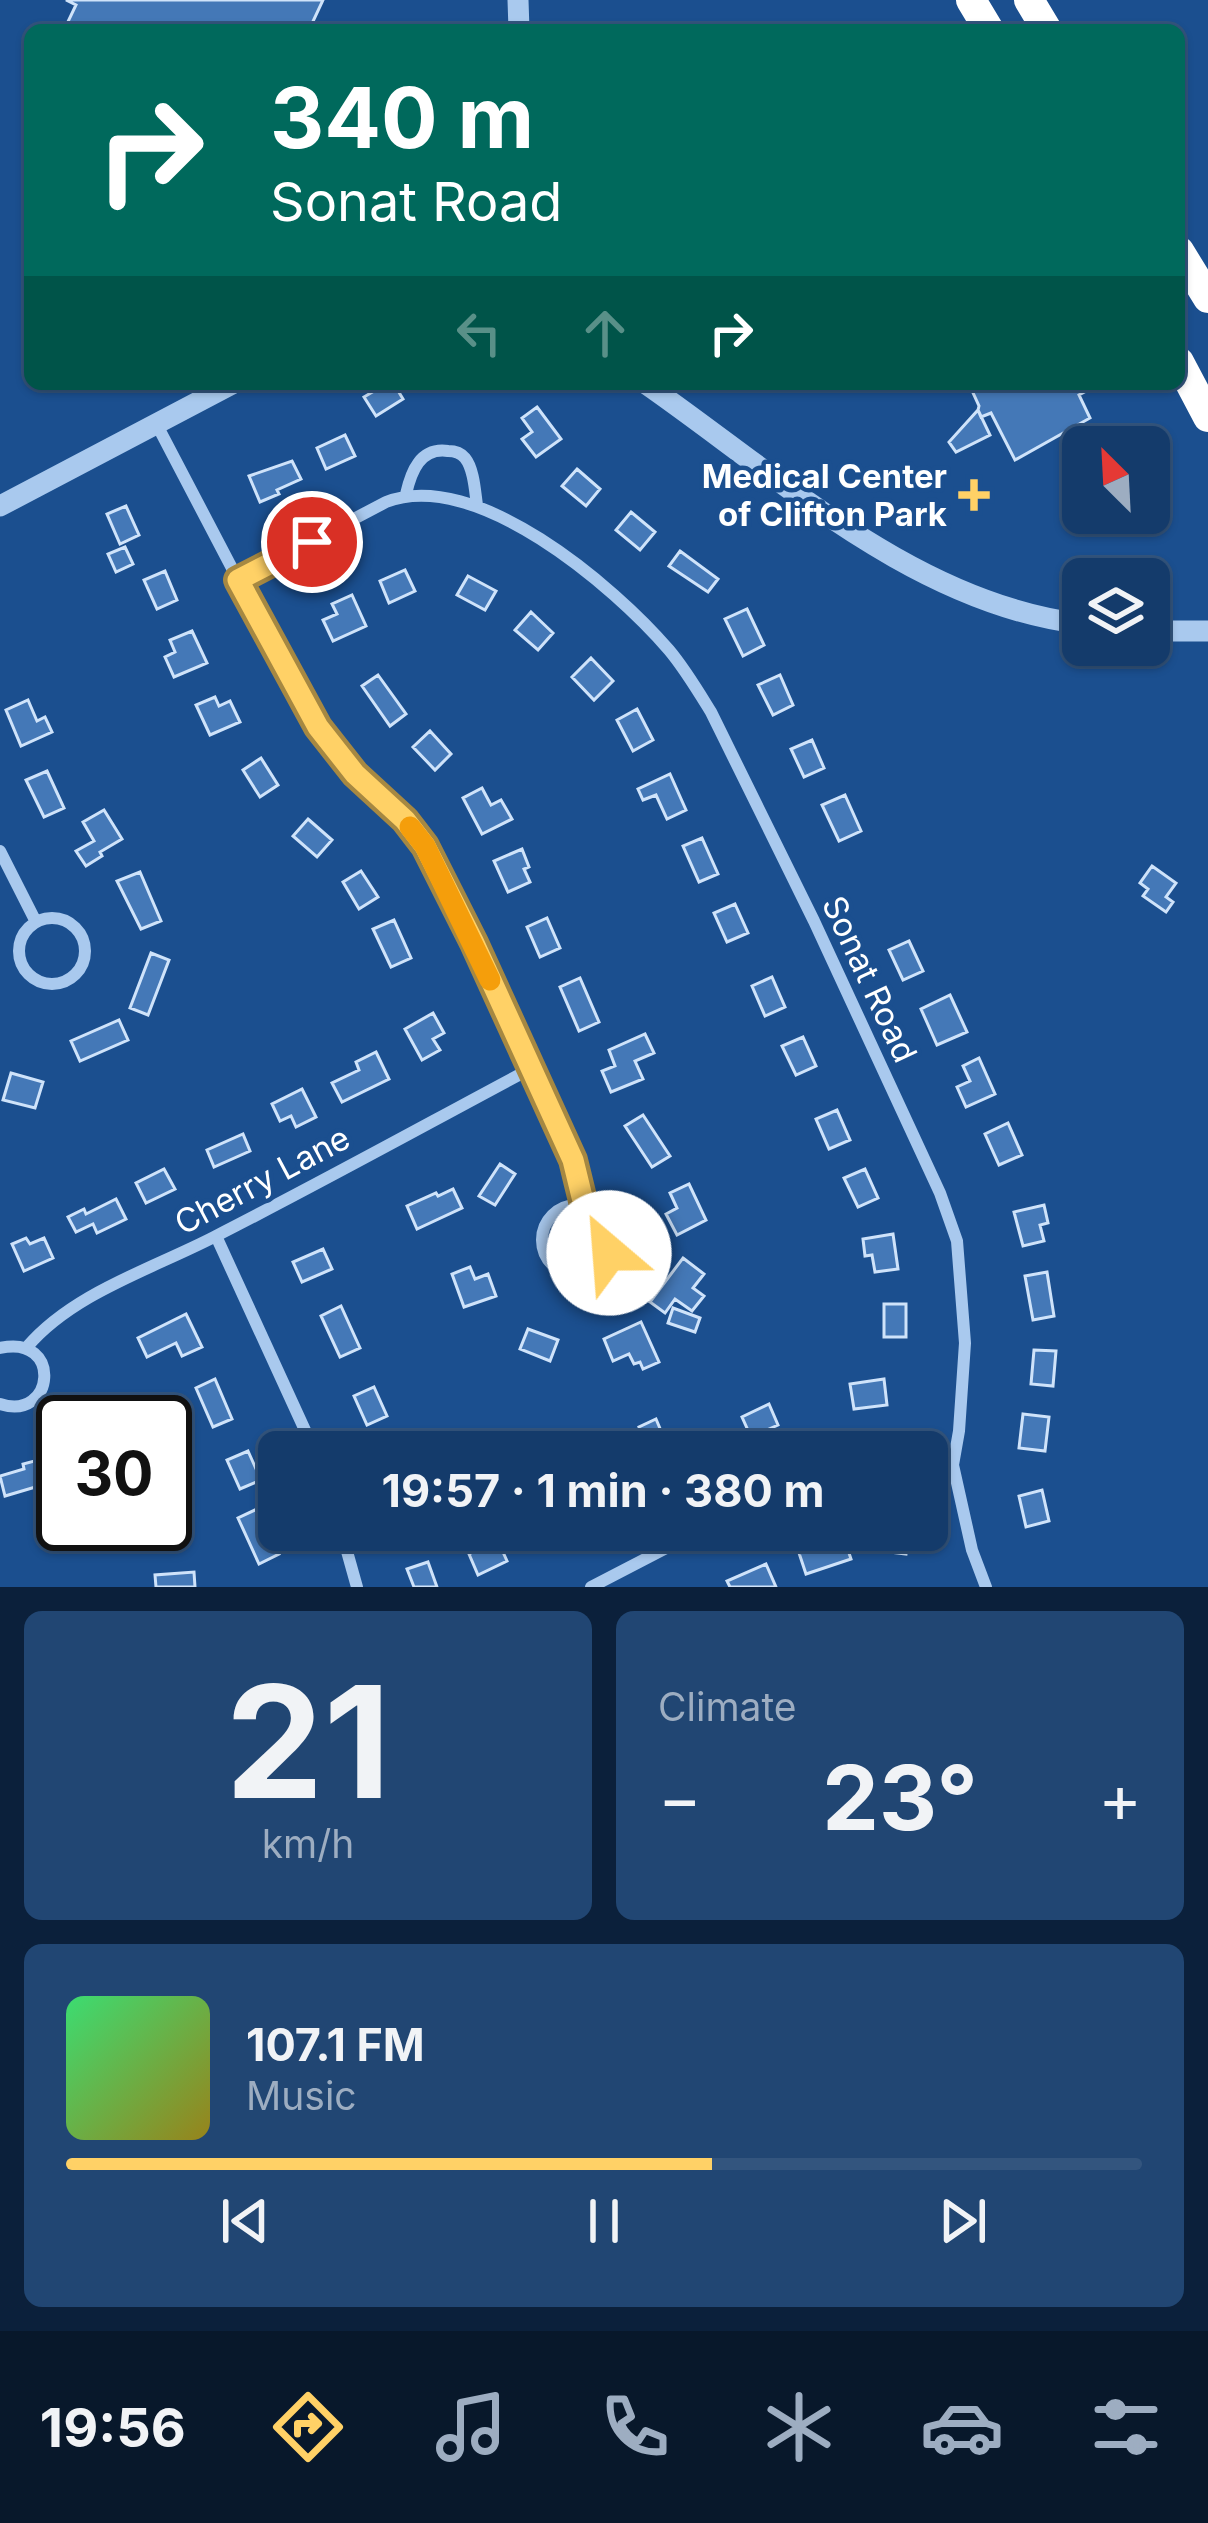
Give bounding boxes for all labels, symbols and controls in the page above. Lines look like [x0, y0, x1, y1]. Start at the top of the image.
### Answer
text: 340 m [270, 67, 534, 168]
icon: right [72, 72, 228, 228]
text: Sonat Road [270, 169, 562, 234]
icon: left [446, 300, 512, 366]
icon: ahead [572, 300, 638, 366]
icon: right [698, 300, 764, 366]
north arrow [1062, 426, 1170, 534]
map controls [1062, 426, 1170, 666]
place label: Medical Center of Clifton Park [702, 456, 947, 534]
marker: Medical Center of Clifton Park [958, 479, 990, 511]
pin [261, 491, 363, 593]
icon: arrive [279, 509, 345, 575]
button: layers [1062, 558, 1170, 666]
street label: Sonat Road [814, 890, 926, 1068]
street label: Cherry Lane [168, 1117, 356, 1243]
position arrow [546, 1190, 672, 1316]
speed limit sign: 30 [36, 1395, 192, 1551]
text: 19:57 · 1 min · 380 m [381, 1463, 825, 1518]
text: 21 [225, 1647, 391, 1836]
text: Climate [658, 1683, 797, 1730]
text: 23° [822, 1743, 978, 1852]
text: − [658, 1758, 702, 1838]
text: + [1098, 1758, 1142, 1838]
text: km/h [262, 1820, 354, 1867]
text: 107.1 FM [246, 2017, 425, 2072]
text: Music [246, 2072, 357, 2119]
icon: previous [212, 2188, 278, 2254]
icon: pause [571, 2188, 637, 2254]
icon: next [930, 2188, 996, 2254]
icon: directions [266, 2385, 350, 2469]
icon: music [429, 2385, 513, 2469]
icon: phone [593, 2385, 677, 2469]
icon: climate [757, 2385, 841, 2469]
icon: car [920, 2385, 1004, 2469]
icon: filters [1084, 2385, 1168, 2469]
text: 19:56 [40, 2395, 186, 2460]

